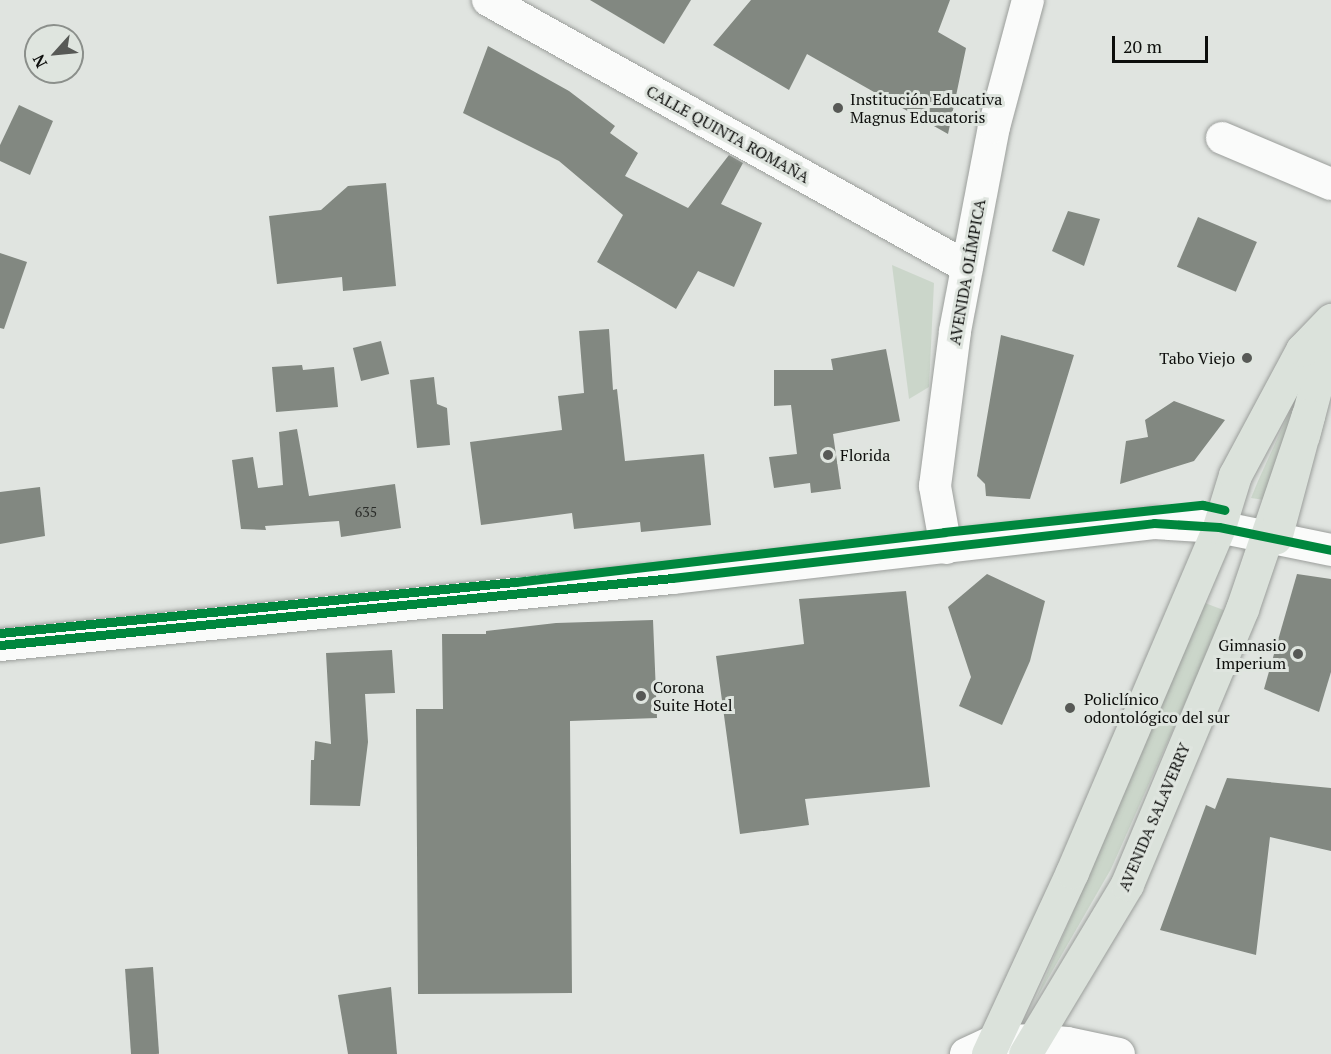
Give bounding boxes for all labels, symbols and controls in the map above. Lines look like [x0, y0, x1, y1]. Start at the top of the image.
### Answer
north arrow [24, 24, 84, 84]
scale bar [1115, 24, 1211, 62]
text: 20 m [1123, 34, 1162, 58]
text: N [27, 51, 52, 72]
street label: CALLE QUINTA ROMAÑA [643, 81, 813, 187]
place label: Institución Educativa Magnus Educatoris [850, 89, 1002, 127]
marker: Institución Educativa Magnus Educatoris [831, 101, 845, 115]
street label: AVENIDA OLÍMPICA [945, 197, 989, 347]
place label: Tabo Viejo [1159, 348, 1235, 368]
marker: Tabo Viejo [1240, 351, 1254, 365]
place label: Florida [840, 445, 890, 465]
marker: Florida [821, 448, 835, 462]
house number: 635 [355, 504, 377, 520]
place label: Gimnasio Imperium [1216, 635, 1286, 673]
marker: Gimnasio Imperium [1291, 647, 1305, 661]
place label: Corona Suite Hotel [653, 677, 733, 715]
marker: Corona Suite Hotel [634, 689, 648, 703]
place label: Policlínico odontológico del sur [1084, 689, 1230, 727]
marker: Policlínico odontológico del sur [1061, 699, 1079, 717]
street label: AVENIDA SALAVERRY [1114, 740, 1194, 894]

